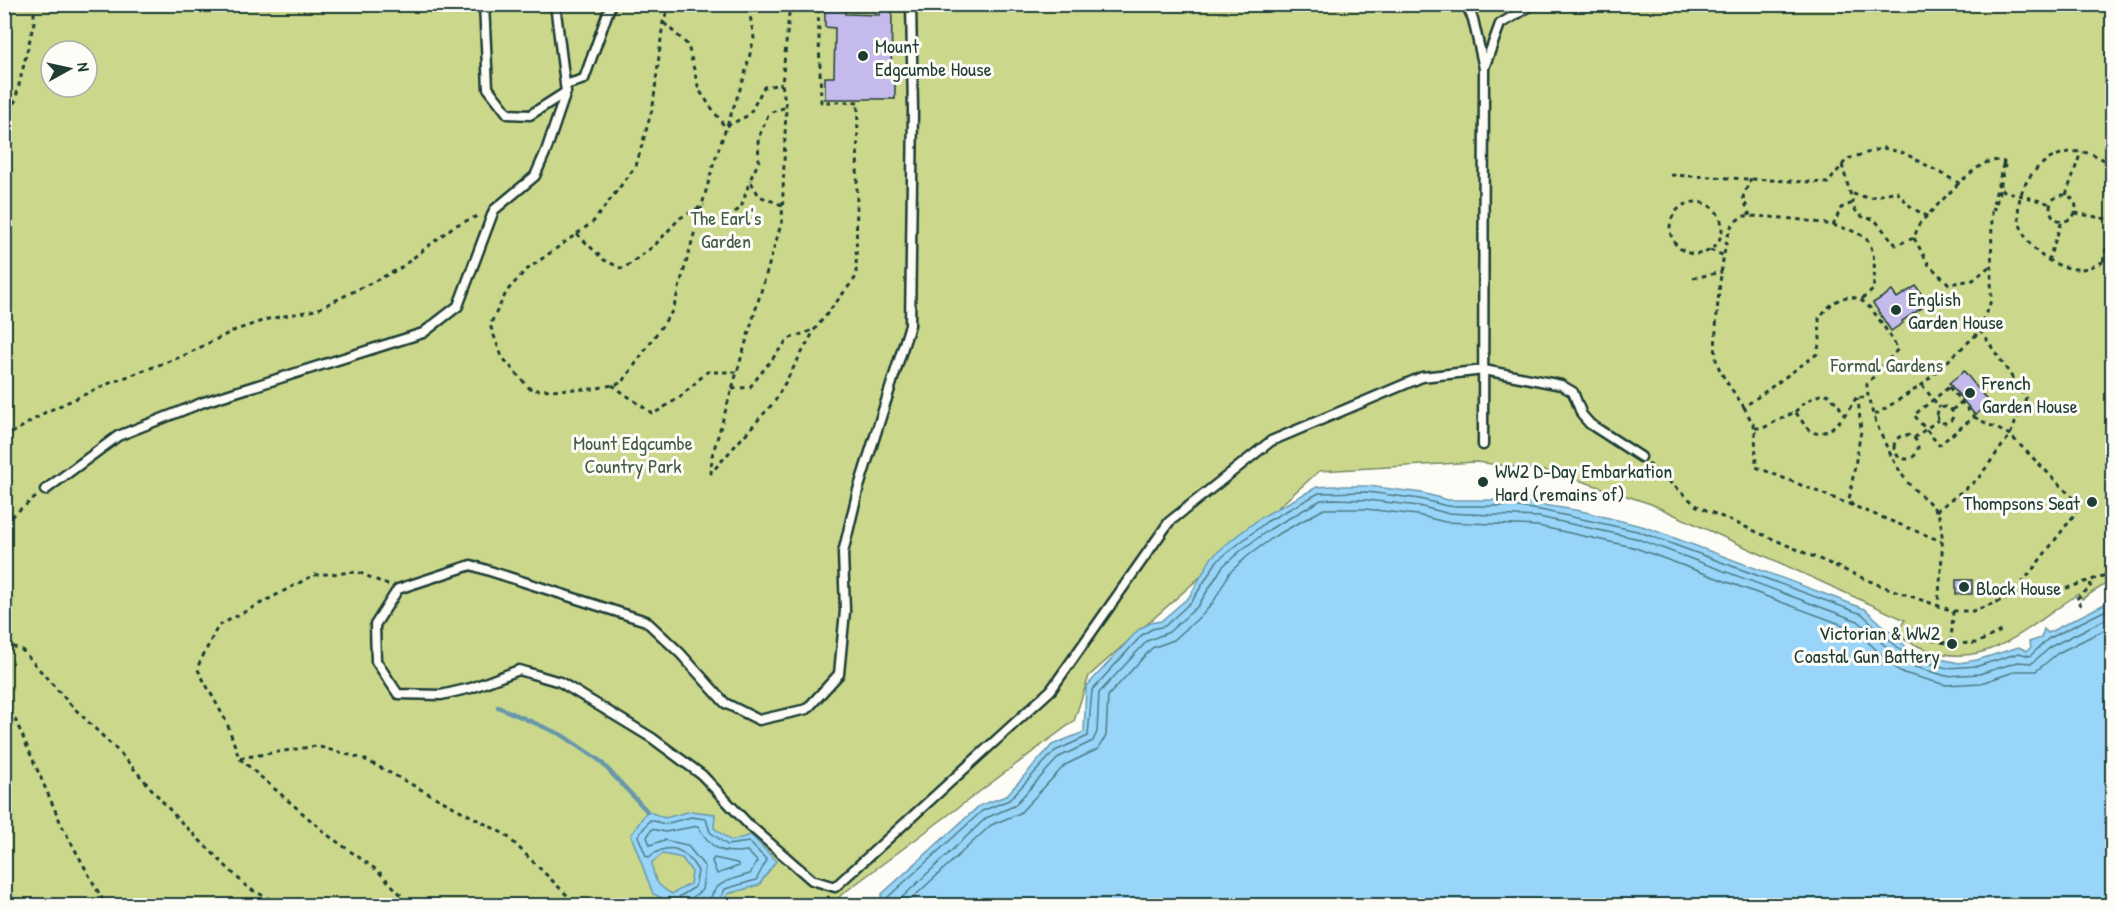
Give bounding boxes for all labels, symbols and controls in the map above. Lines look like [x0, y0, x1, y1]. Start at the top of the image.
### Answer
place label: Mount Edgcumbe House [875, 32, 992, 82]
north arrow [39, 39, 99, 99]
marker: Mount Edgcumbe House [856, 49, 870, 63]
text: N [72, 61, 95, 73]
park label: The Earl's Garden [691, 204, 762, 254]
place label: English Garden House [1908, 285, 2004, 335]
marker: English Garden House [1889, 303, 1903, 317]
park label: Formal Gardens [1830, 351, 1943, 378]
place label: French Garden House [1981, 369, 2078, 419]
marker: French Garden House [1963, 386, 1977, 400]
park label: Mount Edgcumbe Country Park [573, 429, 693, 479]
place label: WW2 D-Day Embarkation Hard (remains of) [1495, 457, 1672, 507]
marker: WW2 D-Day Embarkation Hard (remains of) [1476, 475, 1490, 489]
place label: Thompsons Seat [1963, 489, 2081, 516]
marker: Thompsons Seat [2085, 495, 2099, 509]
place label: Block House [1976, 574, 2061, 601]
marker: Block House [1957, 580, 1971, 594]
place label: Victorian & WW2 Coastal Gun Battery [1794, 619, 1941, 669]
marker: Victorian & WW2 Coastal Gun Battery [1945, 637, 1959, 651]

